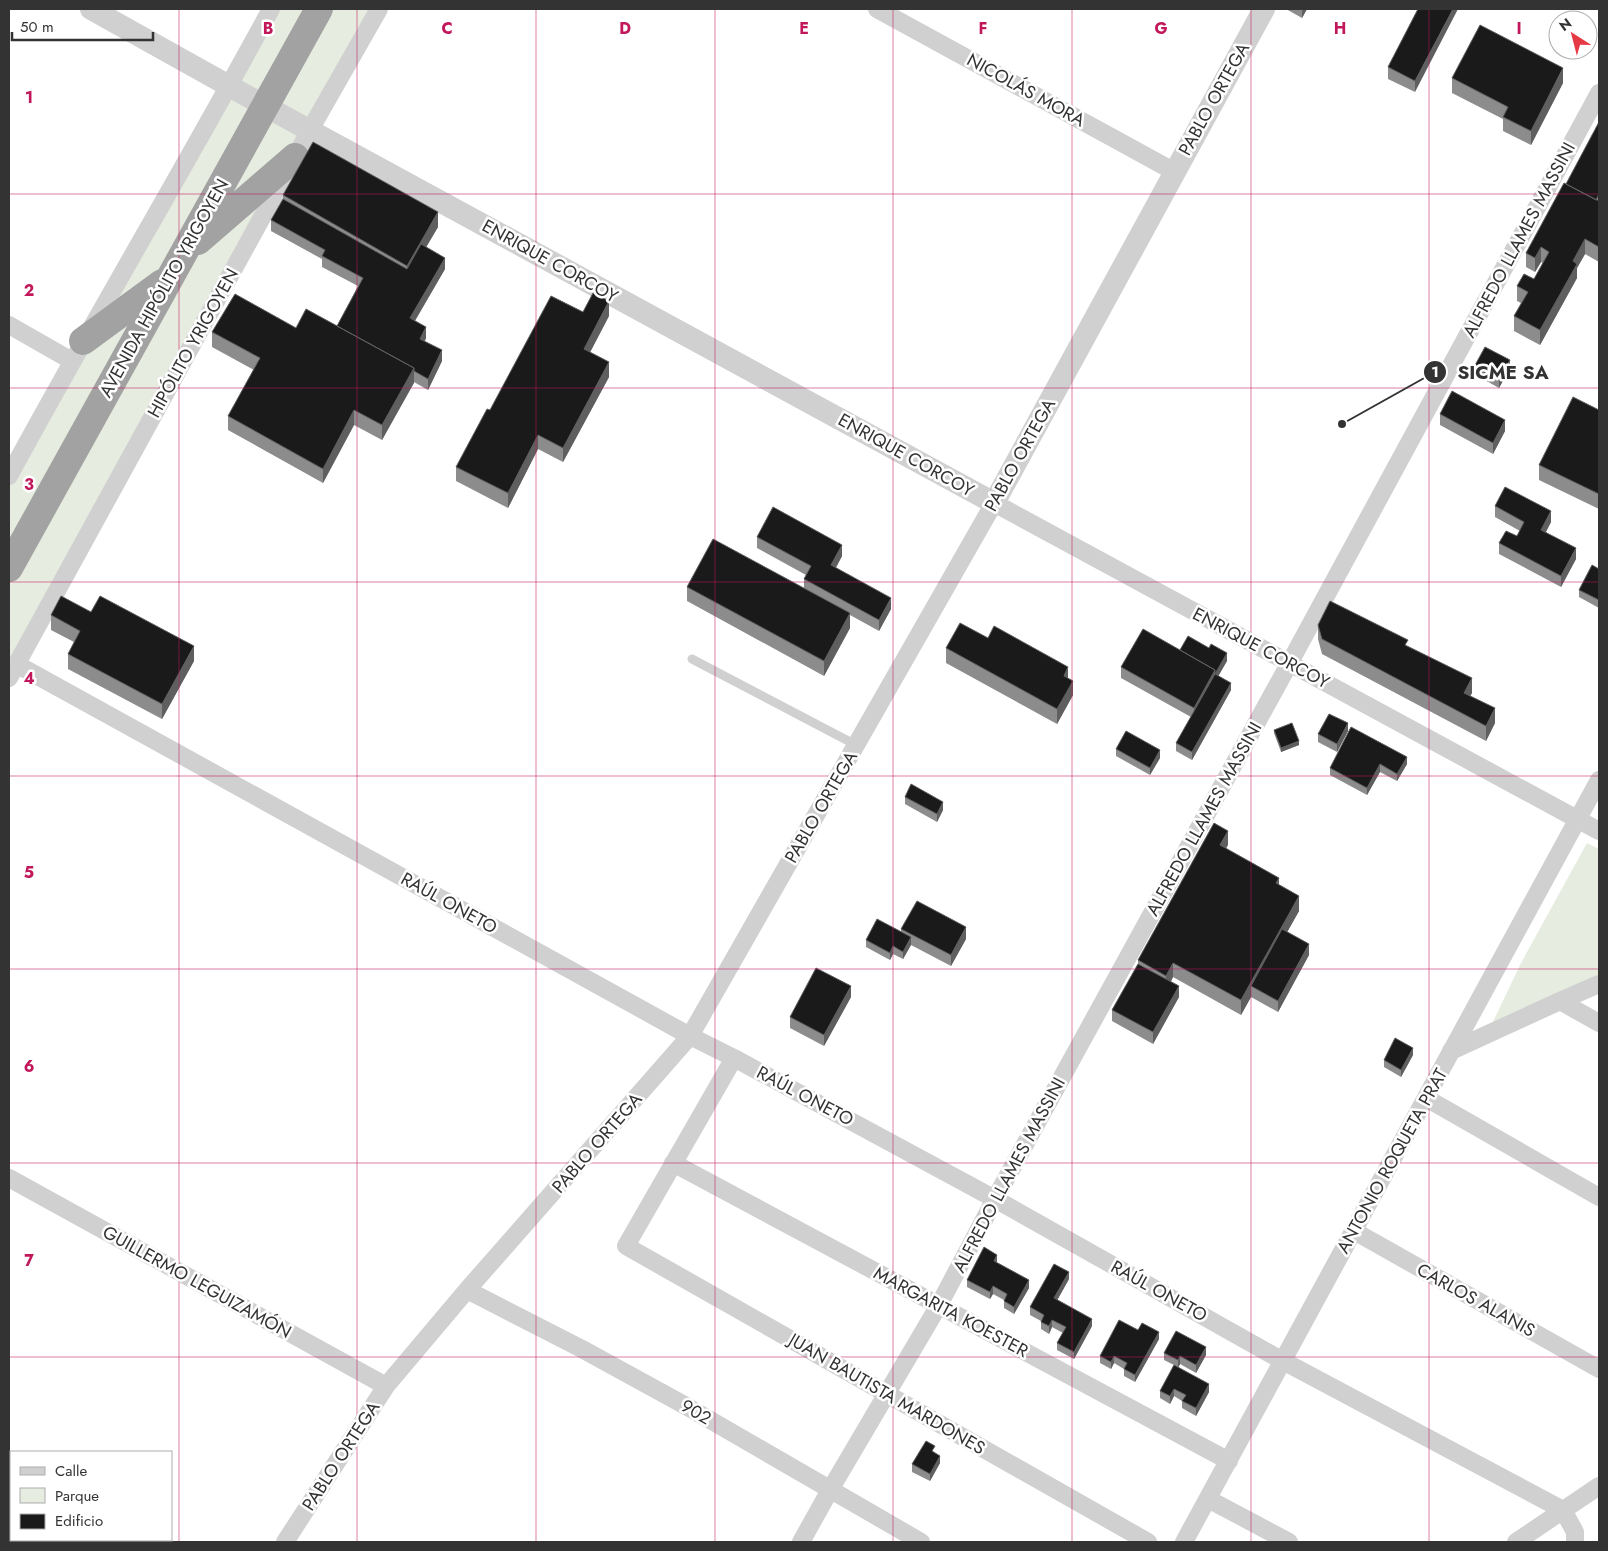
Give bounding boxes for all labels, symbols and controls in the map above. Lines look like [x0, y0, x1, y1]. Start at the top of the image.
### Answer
scale bar [12, 10, 154, 42]
north arrow [1548, 10, 1598, 60]
text: N [1555, 13, 1576, 36]
text: 50 m [20, 16, 54, 38]
text: B [263, 17, 273, 40]
text: C [441, 17, 453, 40]
text: D [619, 17, 631, 40]
text: E [799, 17, 809, 40]
text: F [979, 17, 987, 40]
text: G [1154, 17, 1168, 40]
text: H [1334, 17, 1346, 40]
text: I [1516, 17, 1522, 40]
street label: PABLO ORTEGA [1172, 38, 1256, 160]
street label: NICOLÁS MORA [962, 47, 1090, 133]
text: 1 [25, 86, 33, 109]
street label: ALFREDO LLAMES MASSINI [1456, 138, 1582, 342]
street label: AVENIDA HIPÓLITO YRIGOYEN [95, 175, 233, 401]
street label: ENRIQUE CORCOY [477, 213, 623, 310]
street label: HIPÓLITO YRIGOYEN [143, 265, 243, 421]
text: 2 [24, 279, 34, 302]
callout: SICME SA [1422, 355, 1558, 389]
text: SICME SA [1457, 359, 1549, 386]
text: 1 [1431, 361, 1439, 383]
street label: PABLO ORTEGA [978, 394, 1062, 516]
street label: ENRIQUE CORCOY [833, 407, 979, 504]
text: 3 [24, 473, 34, 496]
street label: ENRIQUE CORCOY [1188, 601, 1335, 696]
text: 4 [23, 667, 35, 690]
street label: ALFREDO LLAMES MASSINI [1140, 717, 1268, 921]
street label: PABLO ORTEGA [778, 746, 864, 868]
text: 5 [24, 861, 34, 884]
street label: RAÚL ONETO [396, 866, 502, 940]
text: 6 [24, 1055, 34, 1078]
street label: RAÚL ONETO [752, 1060, 858, 1132]
street label: ANTONIO ROQUETA PRAT [1330, 1063, 1454, 1258]
street label: ALFREDO LLAMES MASSINI [946, 1073, 1072, 1277]
street label: PABLO ORTEGA [546, 1087, 648, 1199]
street label: GUILLERMO LEGUIZAMÓN [98, 1219, 296, 1345]
text: 7 [24, 1249, 34, 1272]
street label: RAÚL ONETO [1106, 1254, 1212, 1328]
street label: CARLOS ALANIS [1412, 1257, 1540, 1343]
street label: MARGARITA KOESTER [869, 1260, 1033, 1364]
street label: JUAN BAUTISTA MARDONES [782, 1326, 990, 1461]
street label: 902 [676, 1393, 716, 1431]
street label: PABLO ORTEGA [296, 1396, 386, 1516]
legend [10, 1451, 172, 1541]
text: Calle [55, 1460, 87, 1482]
text: Parque [55, 1485, 99, 1507]
text: Edificio [55, 1510, 103, 1532]

